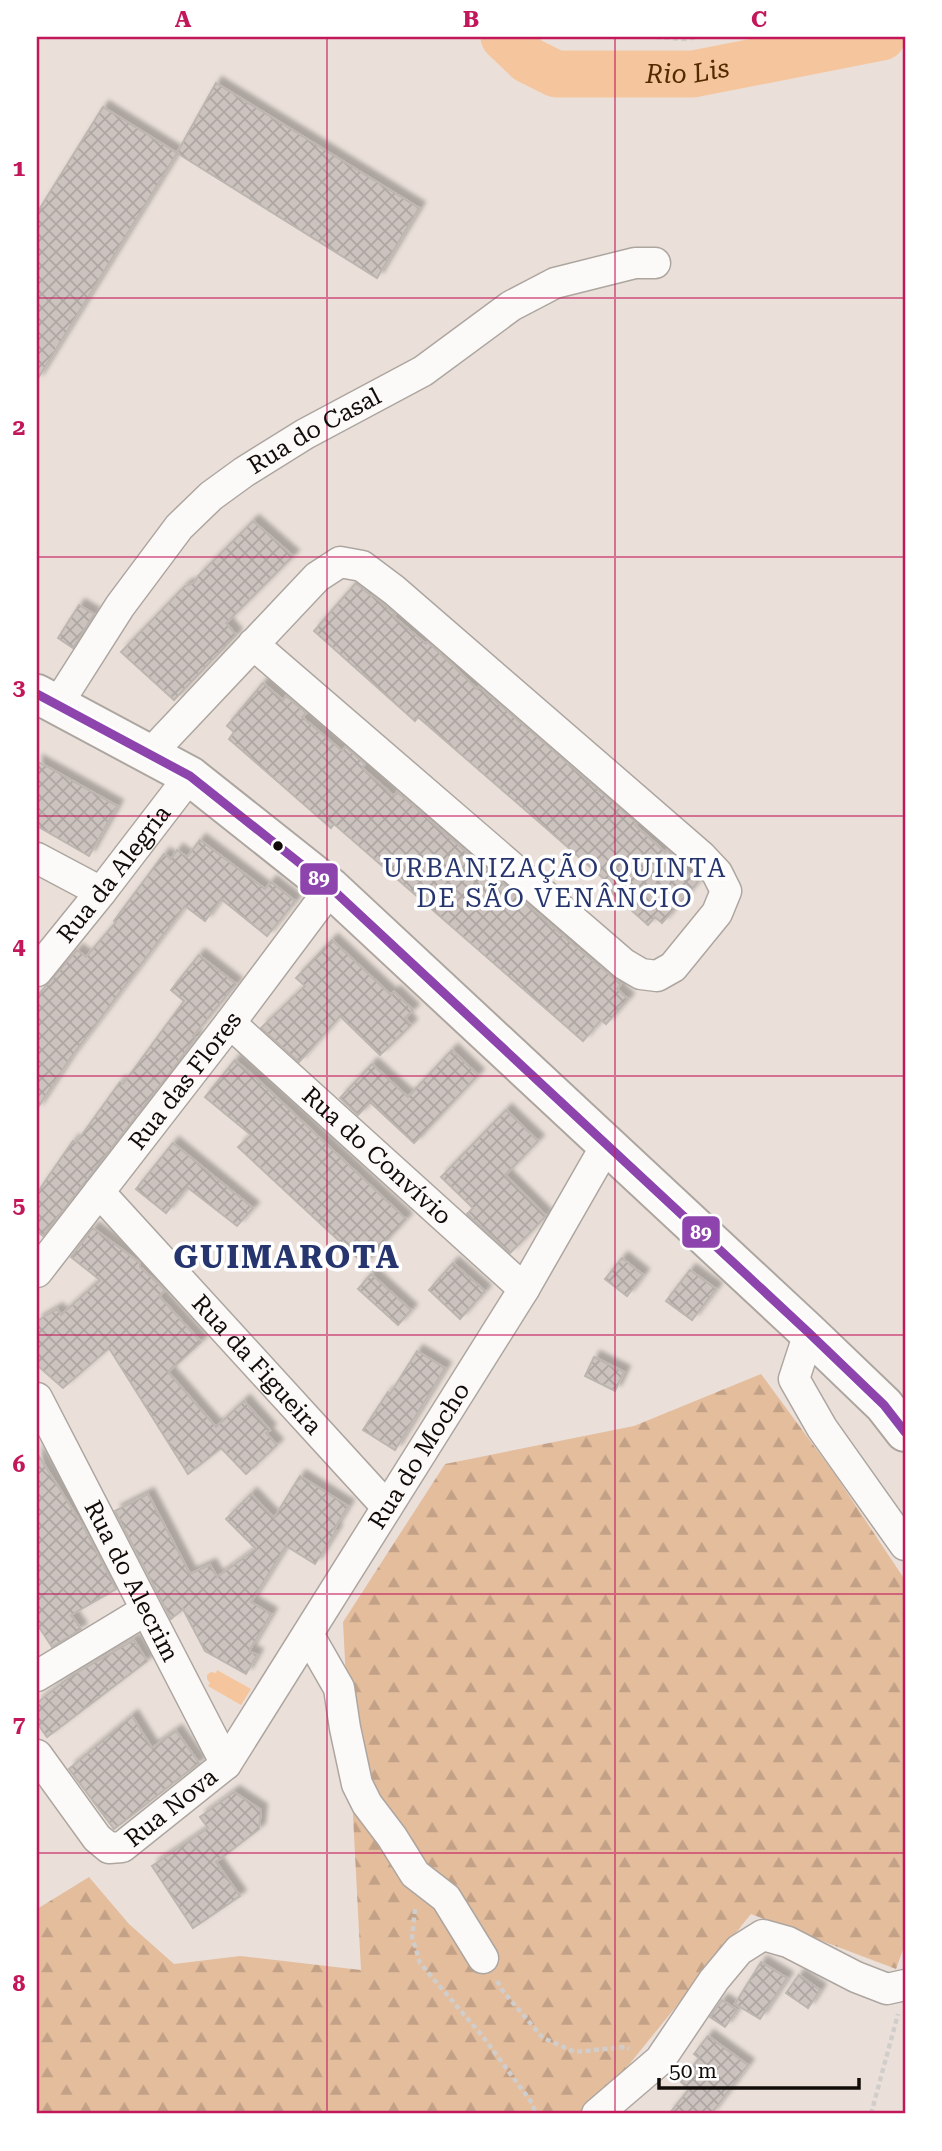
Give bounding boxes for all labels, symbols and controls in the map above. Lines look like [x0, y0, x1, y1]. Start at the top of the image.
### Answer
text: A [175, 6, 192, 33]
text: B [463, 6, 479, 33]
text: C [751, 6, 767, 33]
water label: Rio Lis [644, 52, 732, 89]
text: 1 [13, 155, 26, 182]
street label: Rua do Casal [243, 382, 386, 480]
text: 2 [13, 414, 25, 441]
text: 3 [13, 674, 26, 701]
street label: Rua da Alegria [52, 800, 176, 948]
unlabelled marker [271, 839, 285, 853]
district label: URBANIZAÇÃO QUINTA DE SÃO VENÂNCIO [382, 852, 728, 913]
line badge: 89 [299, 862, 339, 896]
text: 89 [308, 867, 330, 890]
text: 4 [13, 933, 26, 960]
street label: Rua das Flores [123, 1006, 247, 1155]
street label: Rua do Convívio [296, 1081, 457, 1231]
text: 5 [13, 1192, 26, 1219]
line badge: 89 [681, 1215, 721, 1249]
text: 89 [690, 1221, 712, 1244]
district label: GUIMAROTA [173, 1238, 401, 1276]
street label: Rua da Figueira [186, 1289, 328, 1440]
street label: Rua do Mocho [363, 1377, 476, 1534]
text: 6 [13, 1451, 26, 1478]
street label: Rua do Alecrim [78, 1496, 185, 1666]
text: 7 [13, 1711, 26, 1738]
street label: Rua Nova [119, 1763, 223, 1853]
text: 8 [13, 1970, 26, 1997]
scale bar [659, 2046, 858, 2090]
text: 50 m [669, 2059, 717, 2083]

